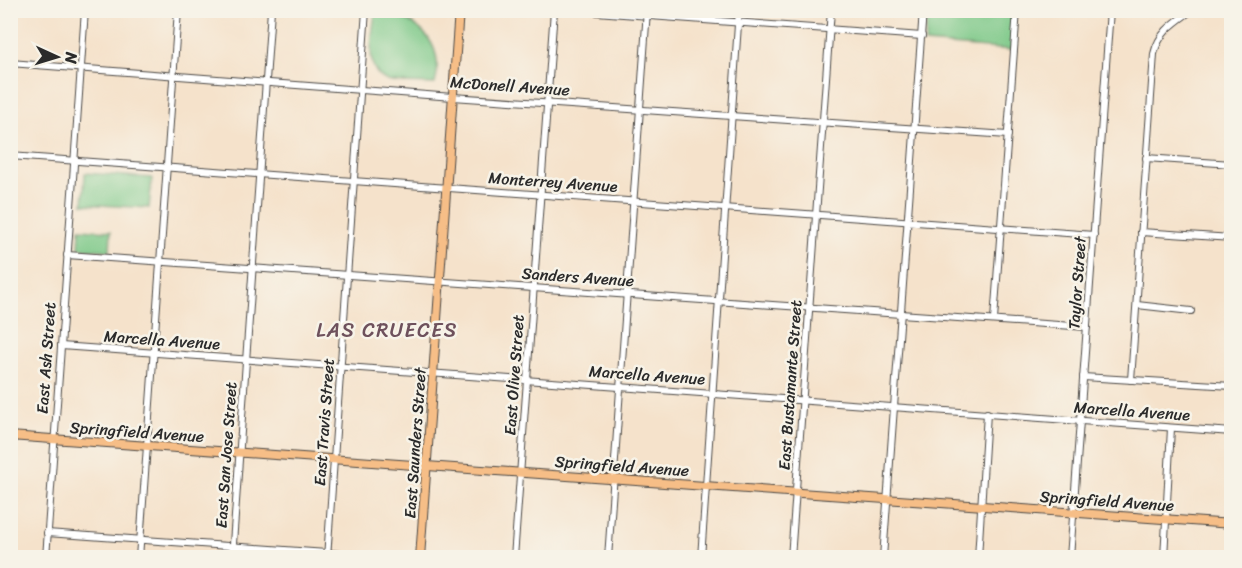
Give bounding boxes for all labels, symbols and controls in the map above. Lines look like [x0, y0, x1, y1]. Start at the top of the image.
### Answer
north arrow [27, 27, 87, 87]
text: N [57, 50, 86, 65]
street label: McDonell Avenue [449, 67, 571, 105]
street label: Monterrey Avenue [487, 163, 619, 201]
street label: Taylor Street [1059, 235, 1095, 330]
street label: Sanders Avenue [521, 259, 635, 295]
street label: East Bustamante Street [770, 299, 810, 471]
street label: East Ash Street [28, 301, 64, 415]
district label: LAS CRUECES [316, 313, 458, 348]
street label: East Olive Street [495, 314, 533, 436]
street label: Marcella Avenue [103, 321, 221, 359]
street label: Marcella Avenue [588, 356, 706, 394]
street label: East Travis Street [305, 357, 343, 487]
street label: East Saunders Street [395, 366, 435, 519]
street label: East San Jose Street [206, 381, 246, 529]
street label: Marcella Avenue [1073, 392, 1191, 430]
street label: Springfield Avenue [69, 413, 205, 451]
street label: Springfield Avenue [554, 447, 690, 485]
street label: Springfield Avenue [1039, 482, 1175, 520]

